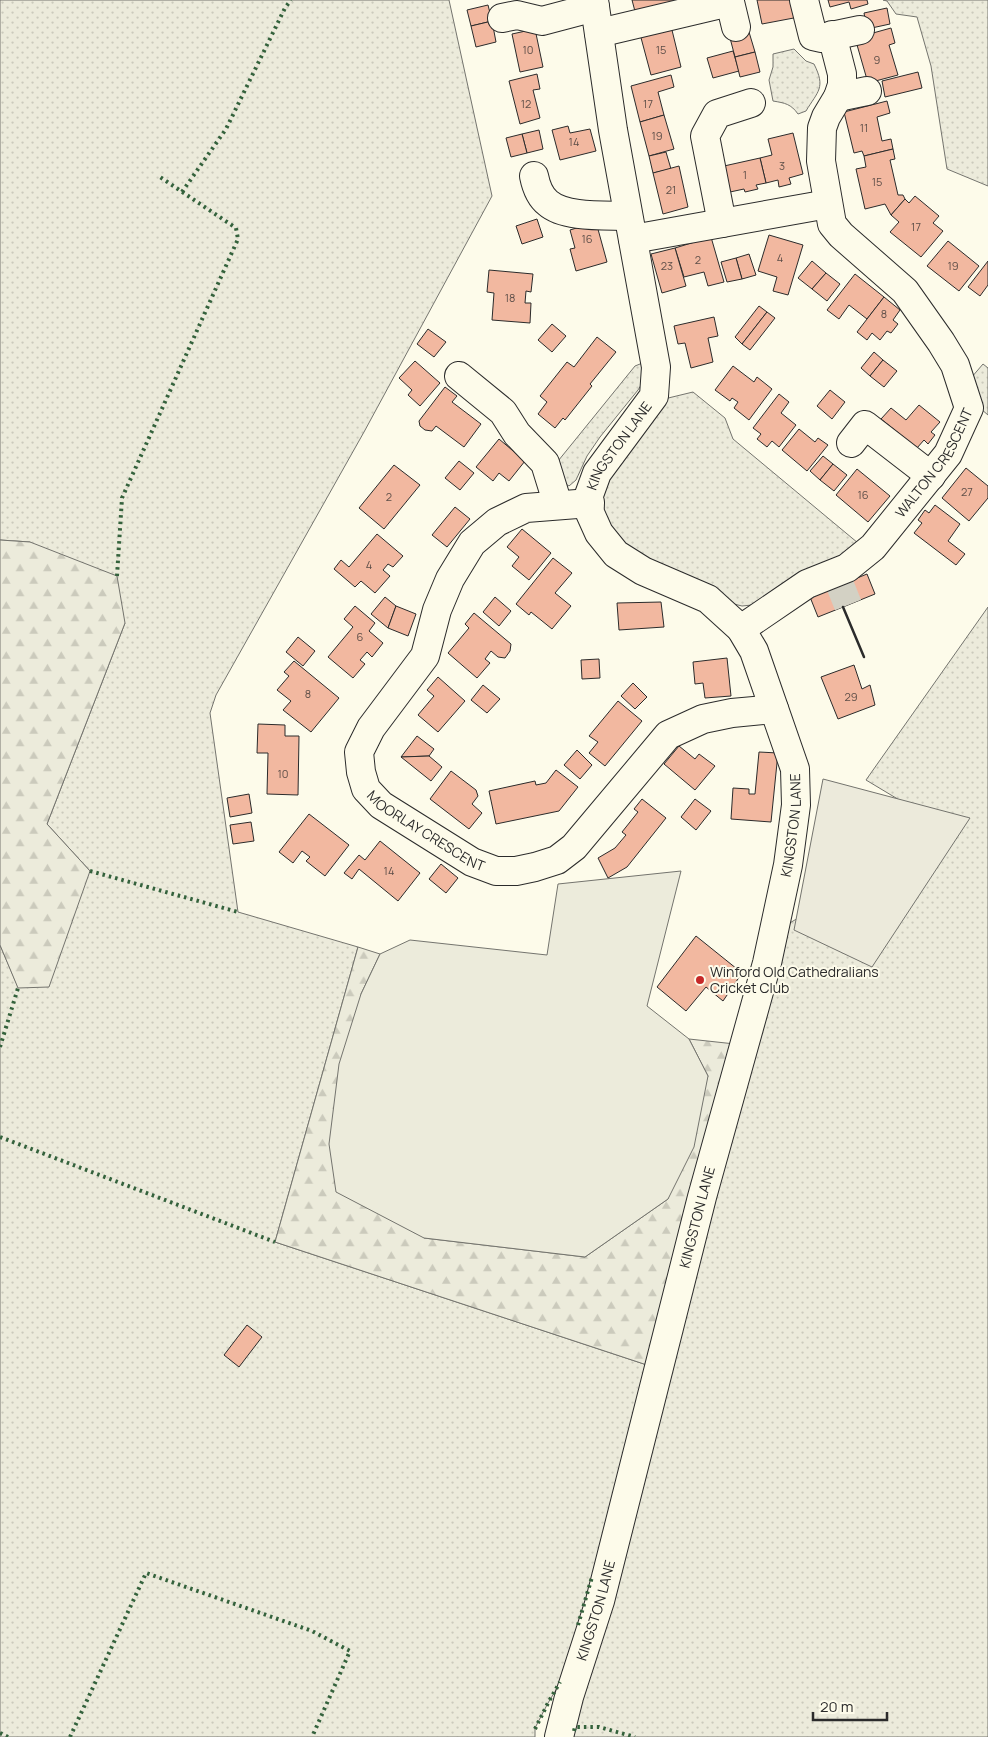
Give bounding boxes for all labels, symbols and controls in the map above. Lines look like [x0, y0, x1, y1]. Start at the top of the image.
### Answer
house number: 10 [522, 42, 534, 57]
house number: 15 [656, 42, 666, 57]
house number: 9 [874, 52, 881, 67]
house number: 12 [521, 96, 531, 111]
house number: 17 [643, 96, 653, 111]
house number: 11 [860, 120, 868, 135]
house number: 19 [651, 128, 663, 143]
house number: 14 [569, 134, 579, 149]
house number: 3 [779, 158, 785, 173]
house number: 1 [743, 167, 747, 182]
house number: 15 [872, 174, 882, 189]
house number: 21 [666, 182, 676, 197]
house number: 17 [911, 219, 921, 234]
house number: 16 [581, 231, 593, 246]
house number: 4 [777, 250, 783, 265]
house number: 2 [695, 252, 701, 267]
house number: 23 [661, 258, 673, 273]
house number: 19 [947, 258, 959, 273]
house number: 18 [505, 290, 515, 305]
house number: 8 [881, 306, 887, 321]
street label: KINGSTON LANE [582, 397, 656, 493]
street label: WALTON CRESCENT [890, 404, 977, 521]
house number: 27 [961, 484, 973, 499]
house number: 16 [857, 487, 869, 502]
house number: 2 [386, 489, 392, 504]
house number: 4 [366, 557, 372, 572]
house number: 6 [357, 629, 364, 644]
house number: 8 [305, 686, 311, 701]
house number: 29 [844, 689, 858, 704]
house number: 10 [277, 766, 289, 781]
street label: KINGSTON LANE [776, 773, 805, 879]
street label: MOORLAY CRESCENT [363, 786, 489, 875]
house number: 14 [384, 863, 394, 878]
place label: Winford Old Cathedralians Cricket Club [710, 962, 879, 997]
marker: Winford Old Cathedralians Cricket Club [694, 974, 706, 986]
street label: KINGSTON LANE [674, 1164, 719, 1270]
street label: KINGSTON LANE [571, 1558, 619, 1663]
scale bar [813, 1690, 887, 1722]
text: 20 m [820, 1696, 853, 1717]

